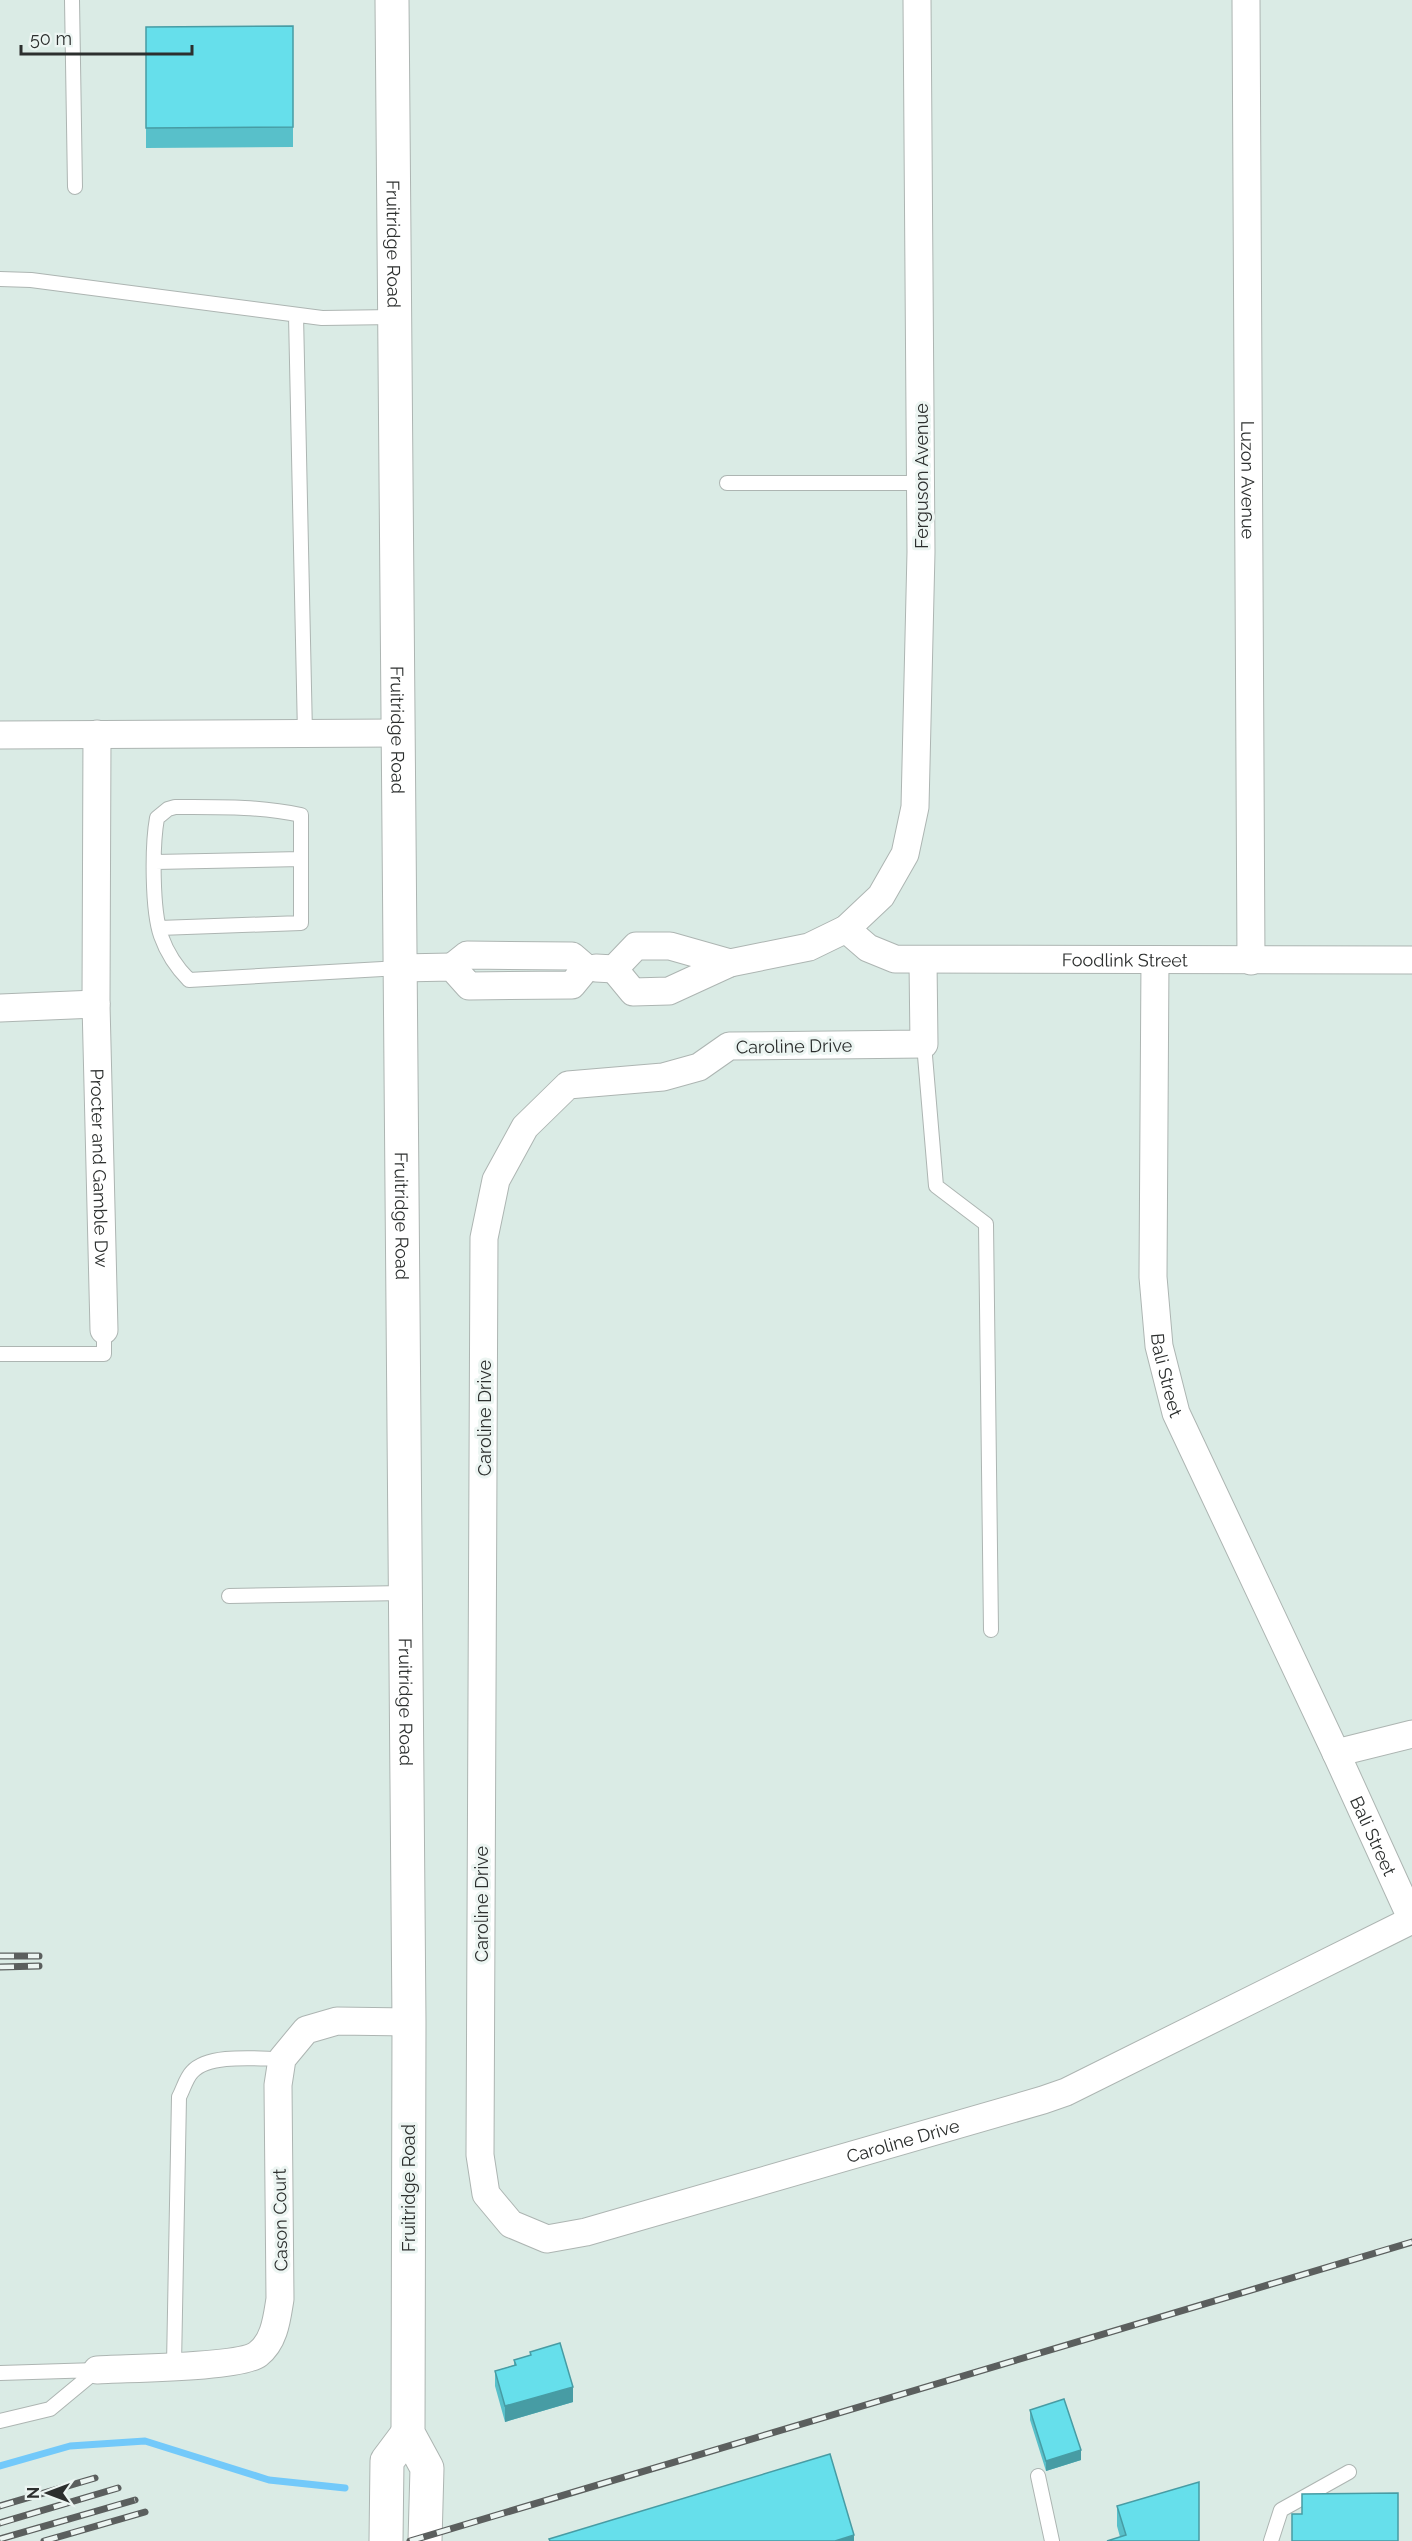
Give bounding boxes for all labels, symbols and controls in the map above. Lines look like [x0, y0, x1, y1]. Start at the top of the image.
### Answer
scale bar [21, 18, 192, 56]
text: 50 m [30, 28, 72, 49]
street label: Fruitridge Road [383, 180, 405, 308]
street label: Ferguson Avenue [911, 403, 932, 549]
street label: Luzon Avenue [1238, 421, 1259, 540]
street label: Fruitridge Road [387, 666, 409, 794]
street label: Foodlink Street [1062, 949, 1188, 970]
street label: Caroline Drive [736, 1034, 853, 1058]
street label: Procter and Gamble Dw [87, 1068, 113, 1268]
street label: Fruitridge Road [391, 1152, 413, 1280]
street label: Bali Street [1147, 1332, 1187, 1420]
street label: Caroline Drive [474, 1359, 495, 1476]
street label: Fruitridge Road [395, 1638, 417, 1766]
street label: Bali Street [1346, 1793, 1401, 1879]
street label: Caroline Drive [471, 1845, 492, 1962]
street label: Caroline Drive [844, 2114, 962, 2167]
street label: Fruitridge Road [398, 2124, 419, 2252]
street label: Cason Court [269, 2168, 291, 2272]
north arrow [18, 2463, 78, 2523]
text: N [24, 2487, 43, 2499]

